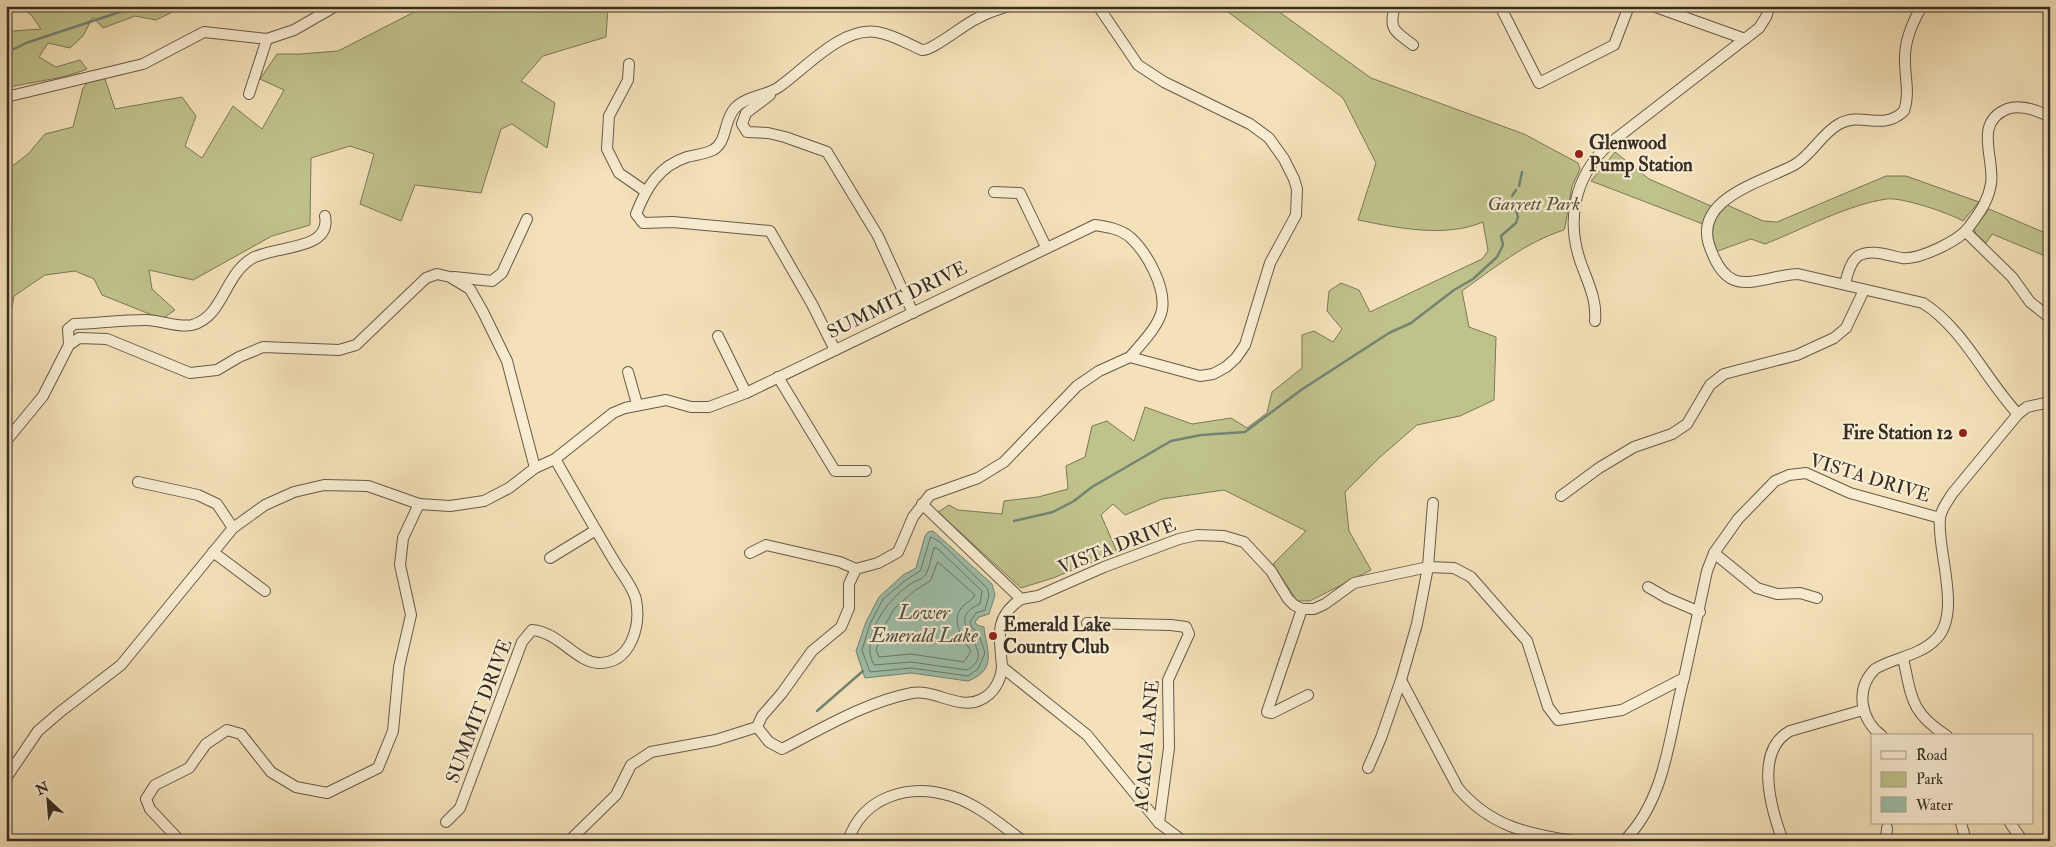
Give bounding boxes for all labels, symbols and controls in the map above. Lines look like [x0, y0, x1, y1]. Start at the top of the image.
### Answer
place label: Glenwood Pump Station [1589, 131, 1693, 178]
marker: Glenwood Pump Station [1573, 148, 1585, 160]
park label: Garrett Park [1488, 192, 1581, 216]
street label: SUMMIT DRIVE [823, 256, 971, 344]
place label: Fire Station 12 [1842, 421, 1953, 445]
marker: Fire Station 12 [1957, 427, 1969, 439]
street label: VISTA DRIVE [1807, 448, 1933, 508]
street label: VISTA DRIVE [1054, 512, 1180, 580]
water label: Lower Emerald Lake [868, 600, 978, 648]
place label: Emerald Lake Country Club [1003, 613, 1111, 660]
marker: Emerald Lake Country Club [987, 630, 999, 642]
street label: SUMMIT DRIVE [440, 635, 518, 787]
street label: ACACIA LANE [1129, 679, 1165, 814]
legend [1871, 734, 2034, 824]
text: Road [1916, 746, 1948, 765]
text: Park [1916, 770, 1943, 789]
north arrow [22, 774, 72, 824]
text: N [32, 778, 52, 800]
text: Water [1915, 796, 1953, 815]

